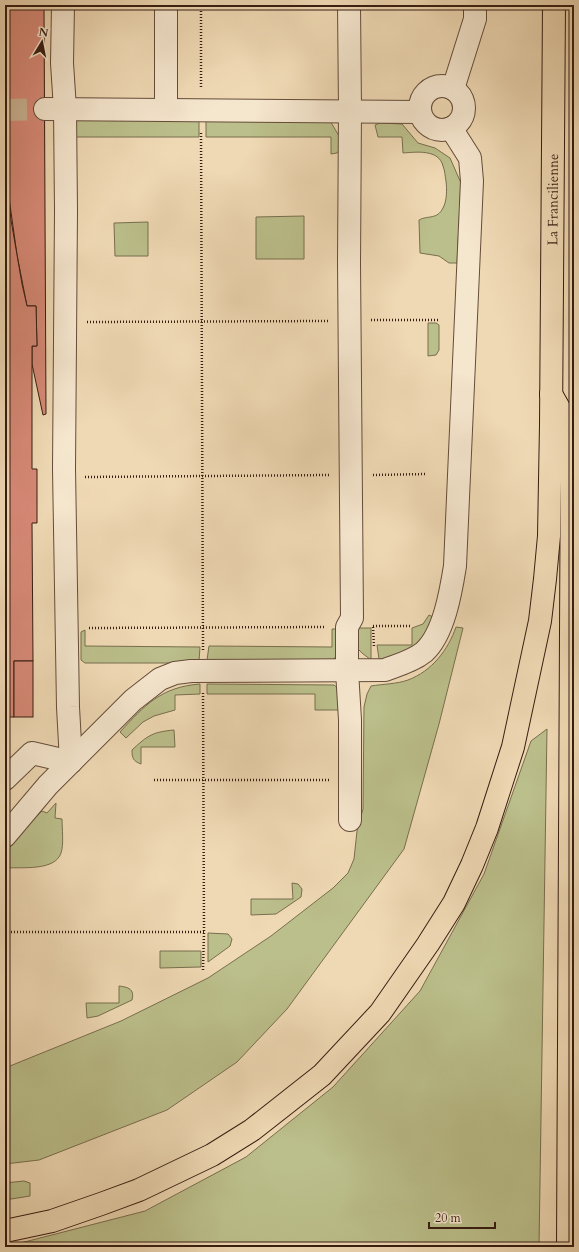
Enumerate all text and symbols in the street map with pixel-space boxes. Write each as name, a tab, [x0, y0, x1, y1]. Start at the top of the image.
north arrow	[22, 22, 62, 62]
text: N	[38, 24, 50, 41]
street label: La Francilienne	[543, 153, 562, 246]
scale bar	[429, 1204, 495, 1230]
text: 20 m	[435, 1210, 462, 1226]

